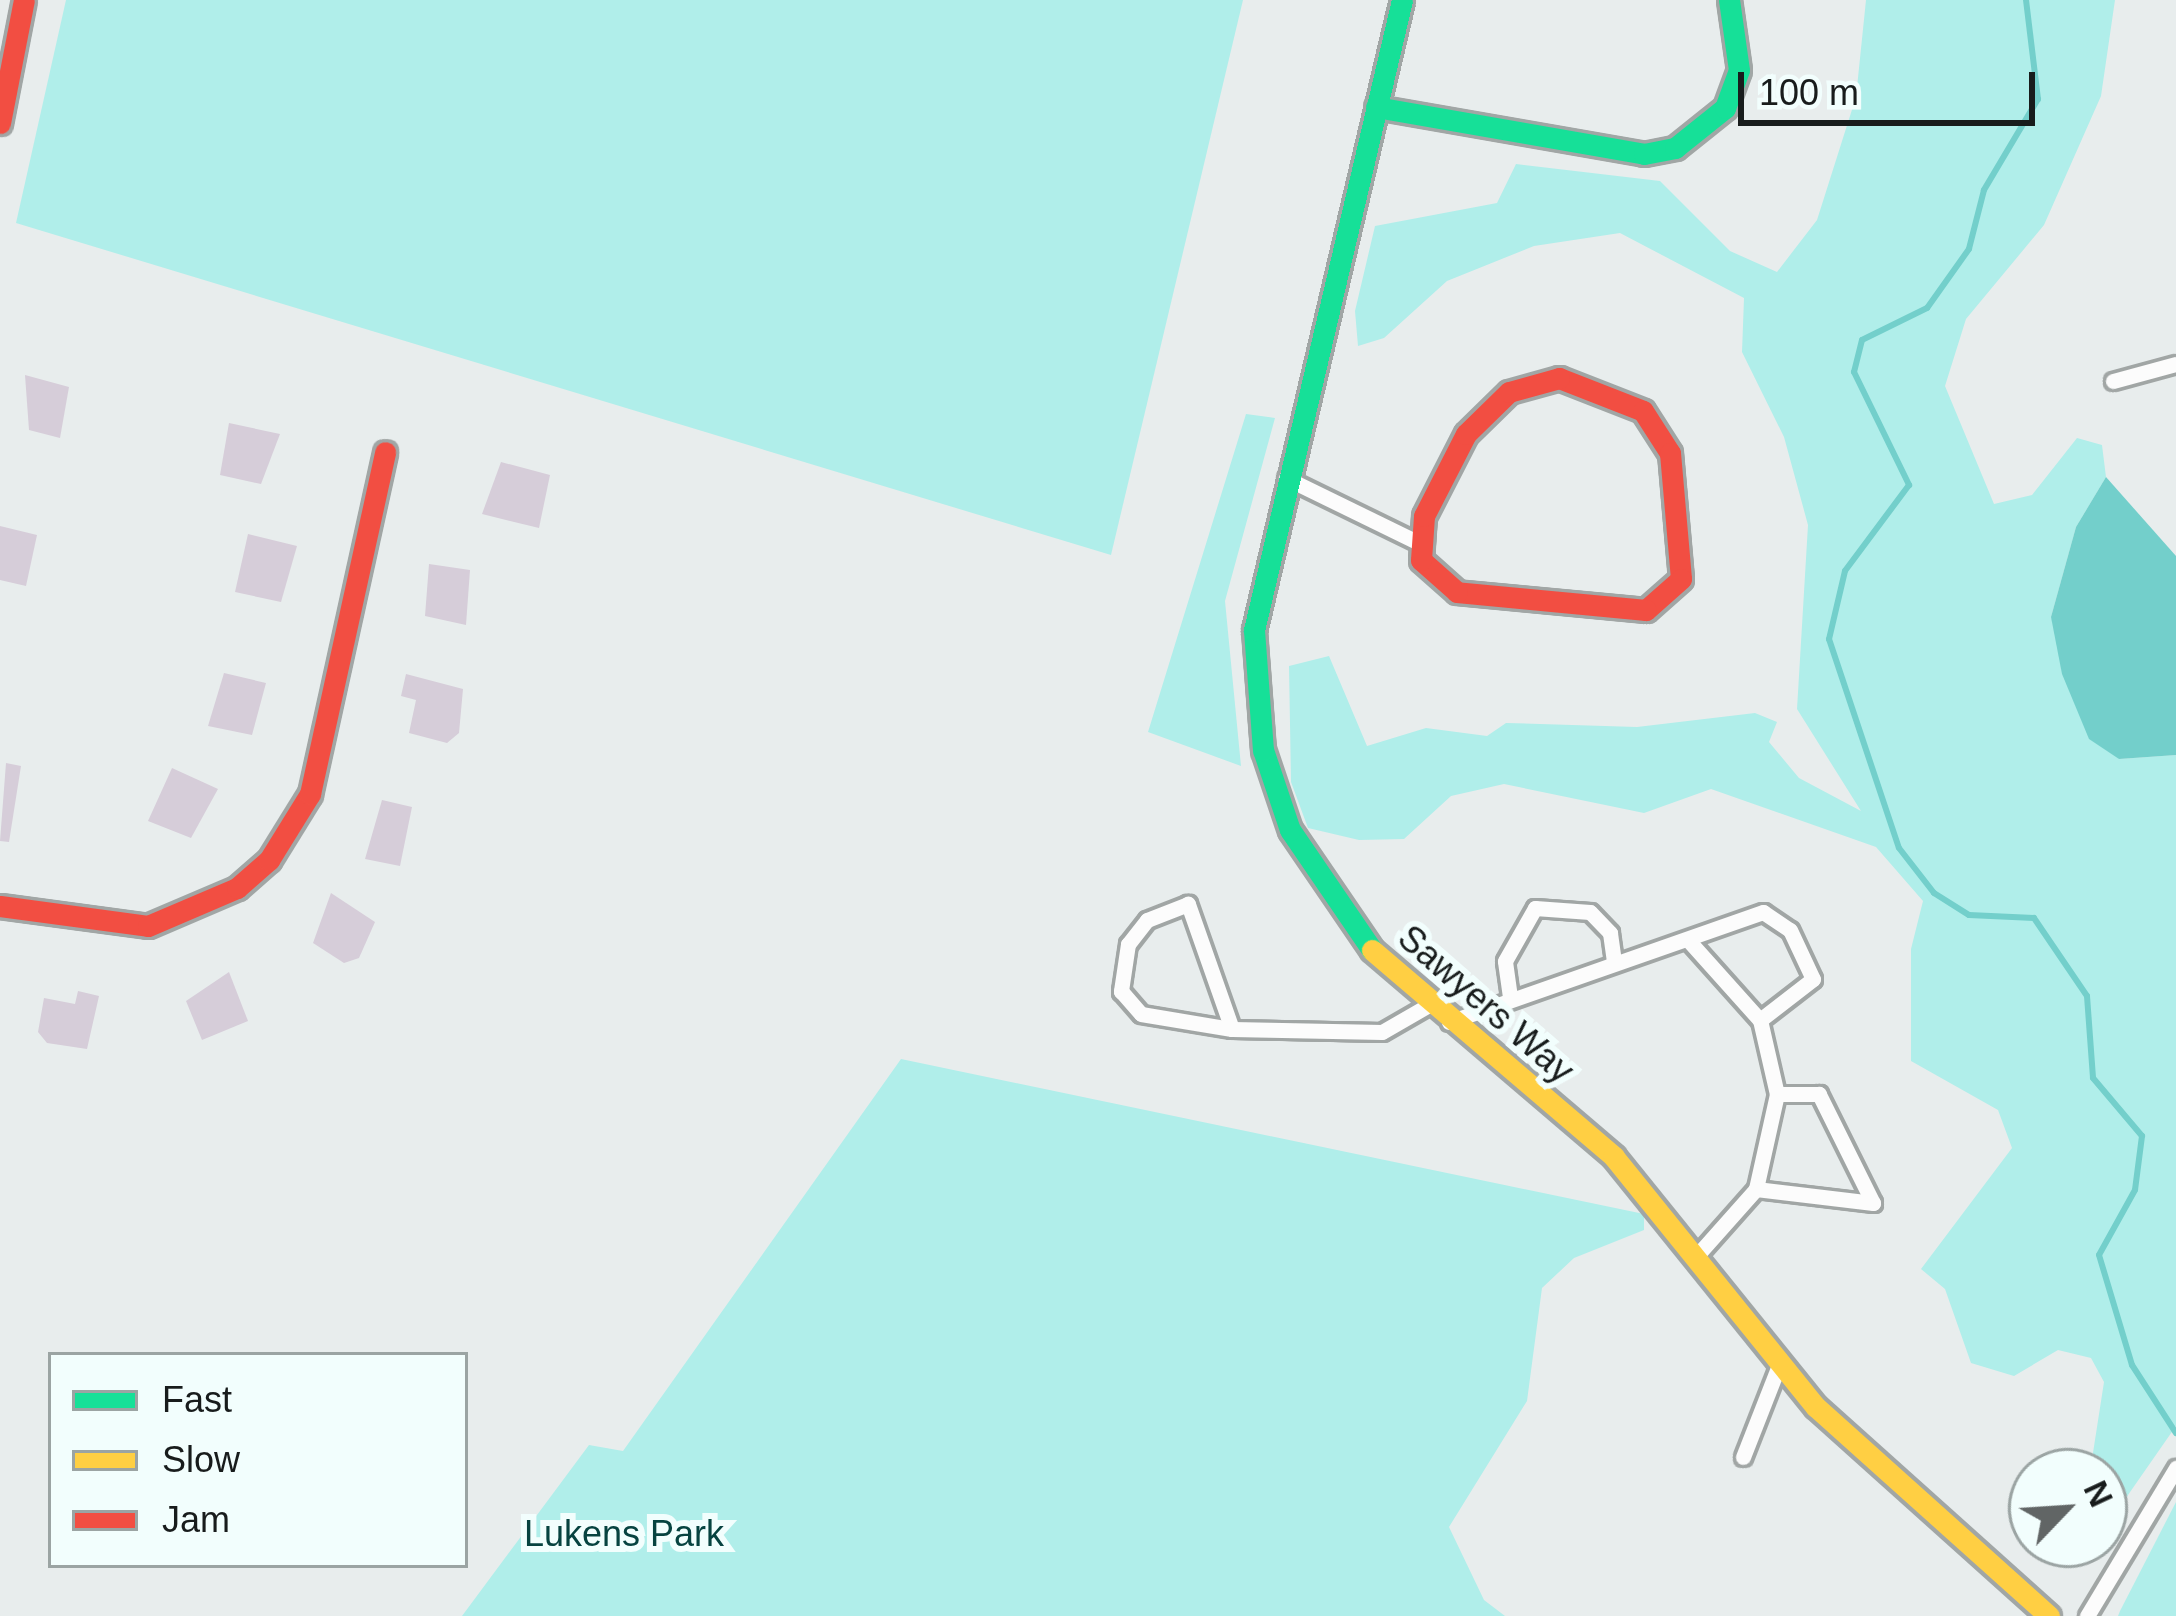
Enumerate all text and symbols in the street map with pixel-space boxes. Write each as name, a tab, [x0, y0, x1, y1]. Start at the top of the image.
scale bar	[1744, 48, 2041, 122]
text: 100 m	[1759, 72, 1859, 113]
street label: Sawyers Way	[1389, 916, 1583, 1092]
legend	[48, 1352, 468, 1568]
text: Fast	[162, 1379, 232, 1420]
text: Slow	[162, 1439, 240, 1480]
north arrow	[2008, 1448, 2128, 1568]
text: N	[2077, 1475, 2120, 1512]
text: Jam	[162, 1499, 230, 1540]
park label: Lukens Park	[524, 1512, 724, 1556]

